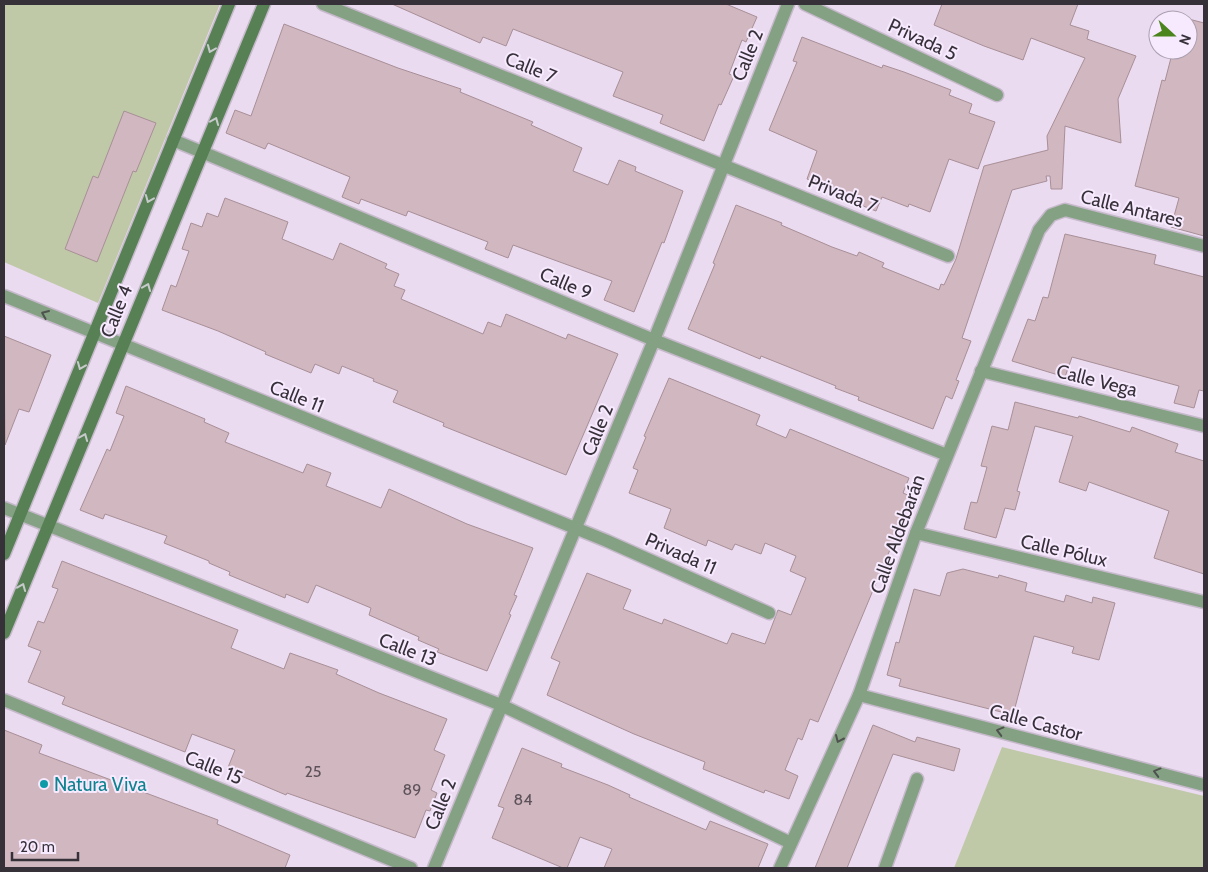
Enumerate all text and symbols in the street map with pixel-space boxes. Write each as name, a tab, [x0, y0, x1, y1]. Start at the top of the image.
north arrow	[1148, 10, 1198, 60]
street label: Privada 5	[885, 14, 961, 65]
street label: Calle 2	[727, 26, 768, 84]
text: N	[1175, 32, 1195, 48]
one-way arrow	[207, 44, 217, 53]
street label: Calle 7	[502, 47, 560, 88]
one-way arrow	[209, 117, 220, 126]
street label: Privada 7	[805, 169, 881, 218]
street label: Calle Antares	[1078, 185, 1186, 232]
one-way arrow	[145, 194, 156, 203]
street label: Calle 9	[536, 262, 595, 305]
street label: Calle 4	[96, 282, 137, 341]
one-way arrow	[140, 283, 151, 292]
one-way arrow	[41, 309, 50, 320]
street label: Calle Vega	[1054, 359, 1140, 402]
one-way arrow	[77, 361, 87, 370]
street label: Calle 11	[267, 375, 327, 418]
street label: Calle 2	[577, 401, 618, 459]
one-way arrow	[78, 433, 89, 442]
street label: Calle Aldebarán	[865, 471, 930, 597]
street label: Privada 11	[642, 528, 720, 579]
street label: Calle Pólux	[1018, 529, 1109, 572]
one-way arrow	[17, 584, 27, 592]
street label: Calle 13	[376, 628, 440, 671]
street label: Calle Castor	[987, 699, 1085, 746]
one-way arrow	[996, 727, 1004, 737]
one-way arrow	[834, 734, 845, 743]
street label: Calle 15	[182, 746, 246, 789]
house number: 25	[304, 762, 322, 781]
one-way arrow	[1154, 768, 1162, 778]
place label: Natura Viva	[54, 773, 147, 796]
street label: Calle 2	[420, 775, 461, 833]
marker: Natura Viva	[38, 778, 50, 790]
house number: 89	[403, 780, 421, 799]
house number: 84	[514, 790, 532, 809]
scale bar	[12, 830, 79, 862]
text: 20 m	[20, 838, 55, 856]

